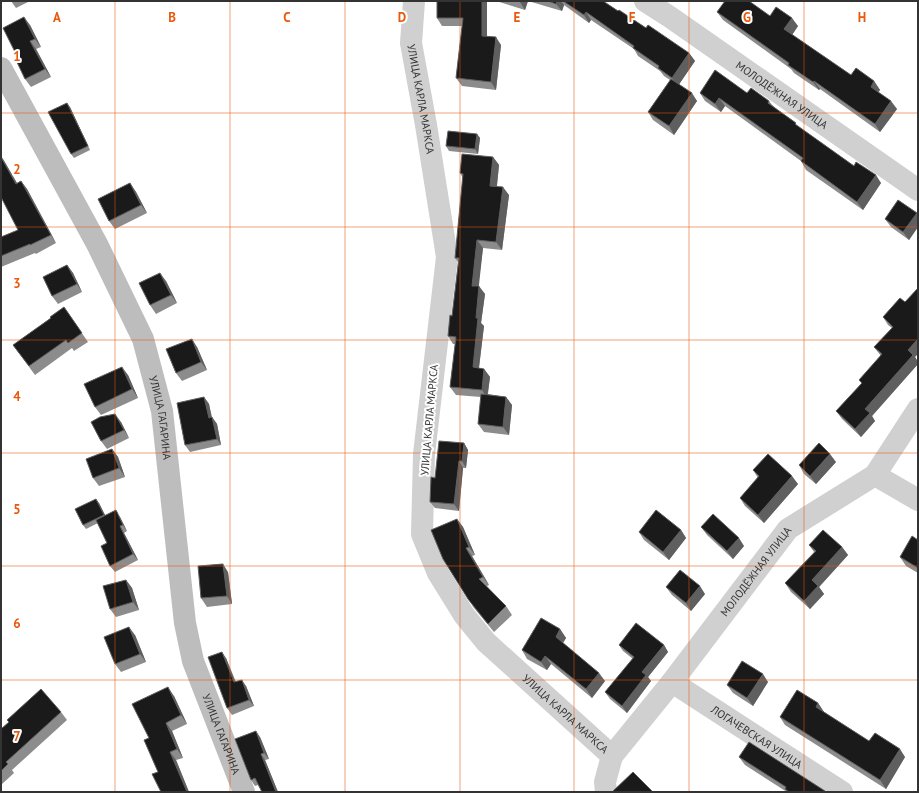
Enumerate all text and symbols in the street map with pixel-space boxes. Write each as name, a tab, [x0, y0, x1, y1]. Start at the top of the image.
text: A	[53, 9, 61, 26]
text: B	[168, 9, 176, 26]
text: C	[283, 9, 291, 26]
text: D	[398, 9, 406, 26]
text: E	[514, 9, 521, 26]
text: F	[629, 9, 636, 26]
text: G	[743, 9, 751, 26]
text: H	[858, 9, 866, 26]
street label: УЛИЦА КАРЛА МАРКСА	[404, 43, 438, 156]
text: 1	[13, 48, 21, 65]
street label: МОЛОДЁЖНАЯ УЛИЦА	[733, 58, 831, 132]
text: 2	[13, 161, 21, 178]
text: 3	[13, 275, 21, 292]
street label: УЛИЦА КАРЛА МАРКСА	[417, 363, 441, 476]
street label: УЛИЦА ГАГАРИНА	[146, 374, 174, 461]
text: 4	[13, 388, 21, 405]
text: 5	[13, 501, 21, 518]
street label: МОЛОДЁЖНАЯ УЛИЦА	[717, 523, 795, 619]
text: 6	[13, 615, 21, 632]
street label: УЛИЦА КАРЛА МАРКСА	[519, 671, 612, 757]
street label: УЛИЦА ГАГАРИНА	[199, 692, 244, 777]
street label: ЛОГАЧЕВСКАЯ УЛИЦА	[708, 702, 805, 772]
text: 7	[13, 728, 21, 745]

